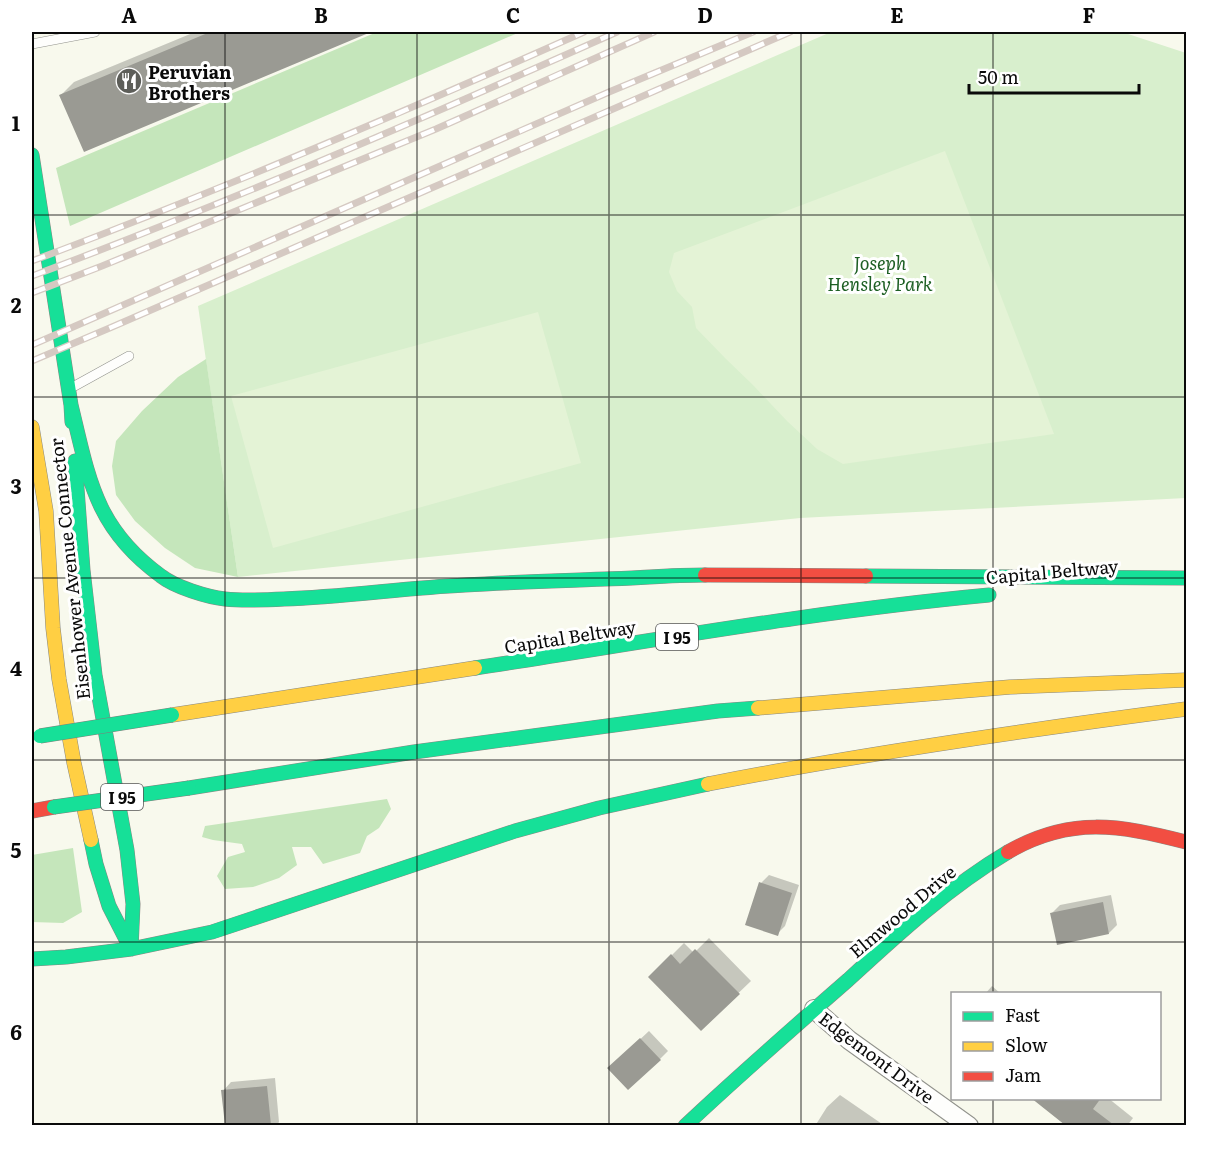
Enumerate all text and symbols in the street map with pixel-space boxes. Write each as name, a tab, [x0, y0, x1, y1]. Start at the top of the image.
text: A	[121, 0, 137, 29]
text: B	[314, 0, 328, 29]
text: C	[506, 0, 520, 29]
text: D	[697, 0, 713, 29]
text: E	[890, 0, 904, 29]
text: F	[1083, 0, 1096, 29]
scale bar	[969, 57, 1138, 95]
place label: Peruvian Brothers	[148, 58, 232, 106]
text: 50 m	[978, 63, 1019, 90]
restaurant icon: Peruvian Brothers	[114, 66, 144, 96]
text: 1	[12, 107, 20, 137]
park label: Joseph Hensley Park	[827, 249, 933, 297]
text: 2	[11, 289, 22, 319]
street label: Eisenhower Avenue Connector	[42, 436, 96, 701]
text: 3	[10, 470, 22, 500]
street label: Capital Beltway	[985, 552, 1120, 590]
street label: Capital Beltway	[502, 612, 638, 660]
road number: I 95	[656, 624, 698, 650]
text: 4	[10, 652, 22, 682]
road number: I 95	[101, 784, 143, 810]
text: 5	[11, 834, 22, 864]
street label: Elmwood Drive	[843, 858, 961, 964]
legend	[951, 992, 1161, 1100]
text: Fast	[1005, 1001, 1041, 1028]
street label: Edgemont Drive	[814, 1005, 940, 1109]
text: 6	[10, 1016, 22, 1046]
text: Slow	[1005, 1031, 1048, 1058]
text: Jam	[1005, 1061, 1041, 1088]

